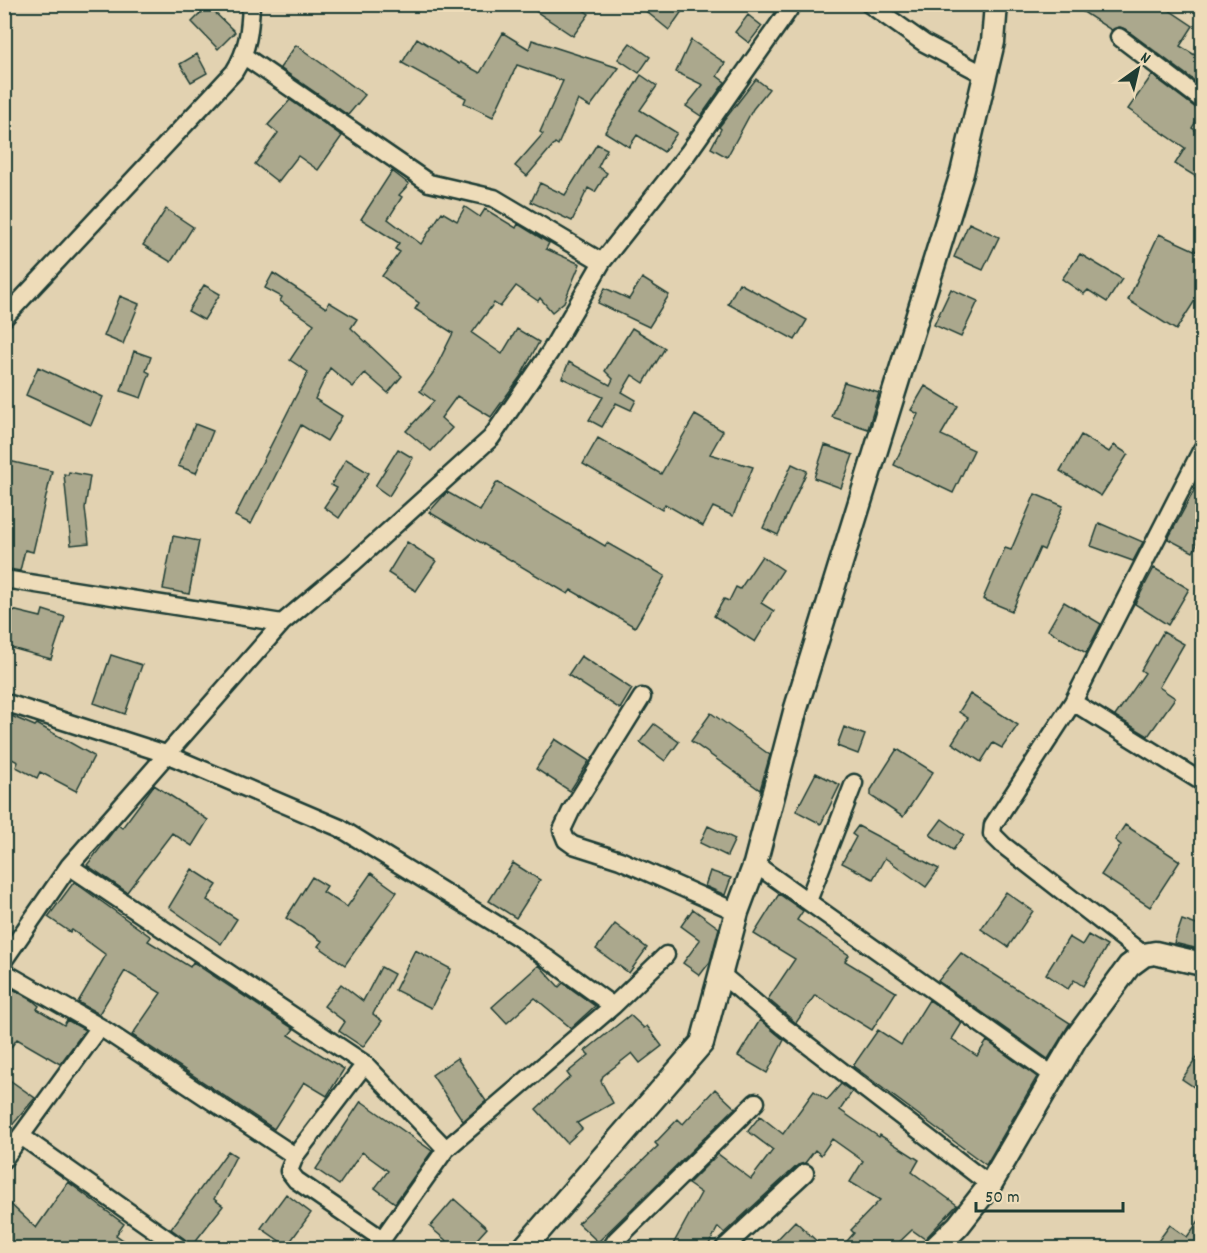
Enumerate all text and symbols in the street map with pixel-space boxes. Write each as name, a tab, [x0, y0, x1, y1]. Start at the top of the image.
north arrow	[1108, 39, 1168, 99]
text: N	[1135, 47, 1155, 70]
scale bar	[976, 1175, 1123, 1213]
text: 50 m	[985, 1186, 1020, 1211]

